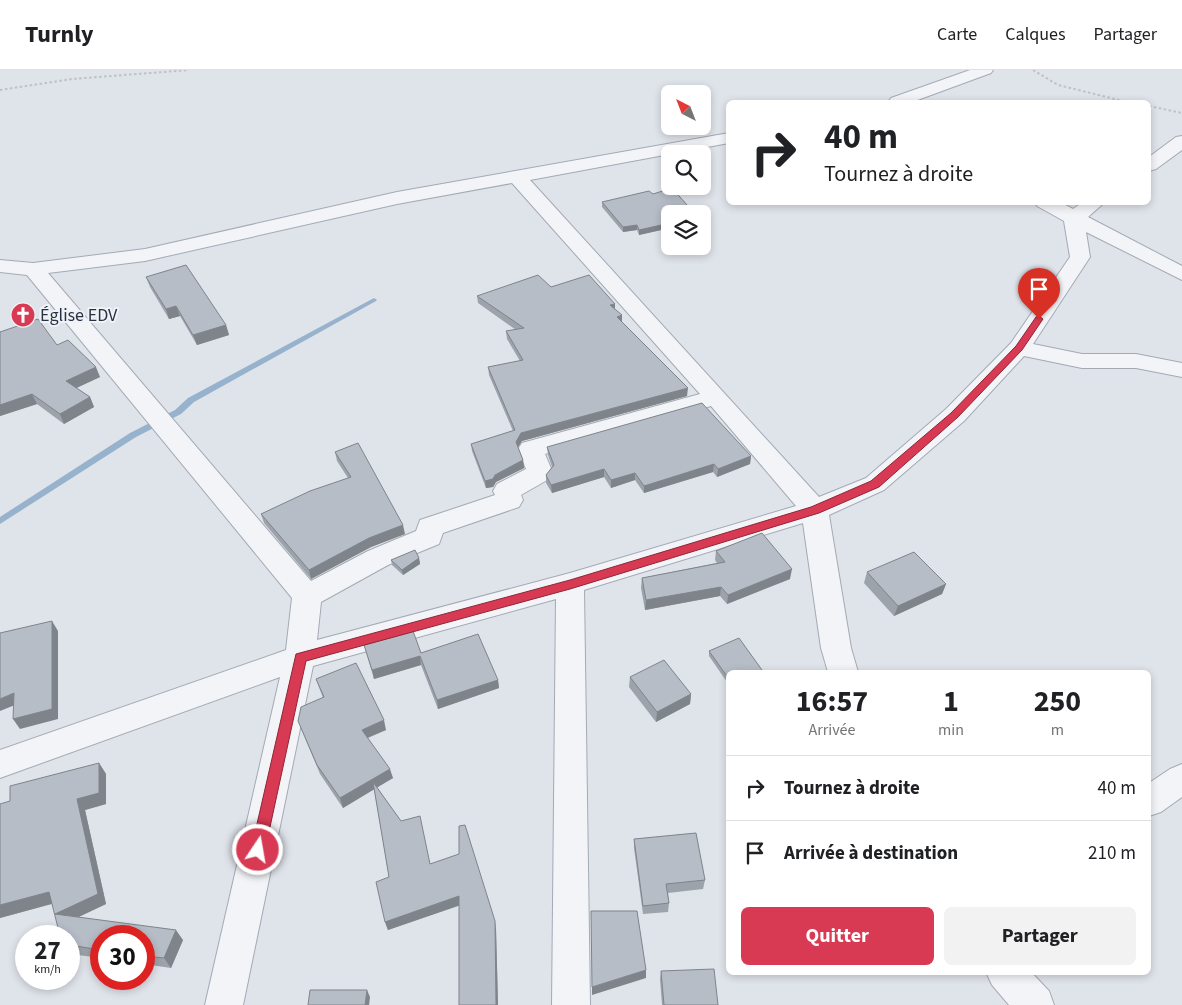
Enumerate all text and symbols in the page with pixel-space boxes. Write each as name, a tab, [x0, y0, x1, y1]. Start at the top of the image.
text: Turnly	[25, 17, 94, 52]
text: Carte	[937, 22, 977, 47]
text: Calques	[1005, 22, 1065, 47]
text: Partager	[1093, 22, 1157, 47]
north arrow	[661, 85, 711, 135]
map controls	[661, 85, 711, 255]
text: 40 m	[824, 112, 898, 162]
icon: right	[741, 120, 806, 185]
button: search	[661, 145, 711, 195]
text: Tournez à droite	[824, 158, 973, 190]
button: layers	[661, 205, 711, 255]
pin	[1018, 268, 1060, 319]
icon: arrive	[1025, 275, 1053, 303]
church icon: Église EDV	[10, 302, 36, 328]
place label: Église EDV	[40, 303, 118, 328]
text: 16:57	[796, 680, 868, 723]
text: 1	[943, 680, 959, 723]
text: 250	[1034, 680, 1081, 723]
text: Arrivée	[808, 719, 855, 741]
text: min	[938, 719, 964, 741]
text: m	[1051, 719, 1064, 741]
icon: right	[741, 774, 769, 802]
text: Tournez à droite	[784, 775, 920, 802]
text: 40 m	[1098, 775, 1136, 802]
position arrow	[231, 823, 283, 875]
icon: arrive	[741, 839, 769, 867]
text: Arrivée à destination	[784, 840, 958, 867]
text: 210 m	[1088, 840, 1136, 867]
button: Quitter	[741, 907, 934, 965]
button: Partager	[944, 907, 1136, 965]
speed limit sign: 30	[90, 925, 155, 990]
text: 27	[34, 933, 61, 969]
text: km/h	[34, 961, 61, 978]

